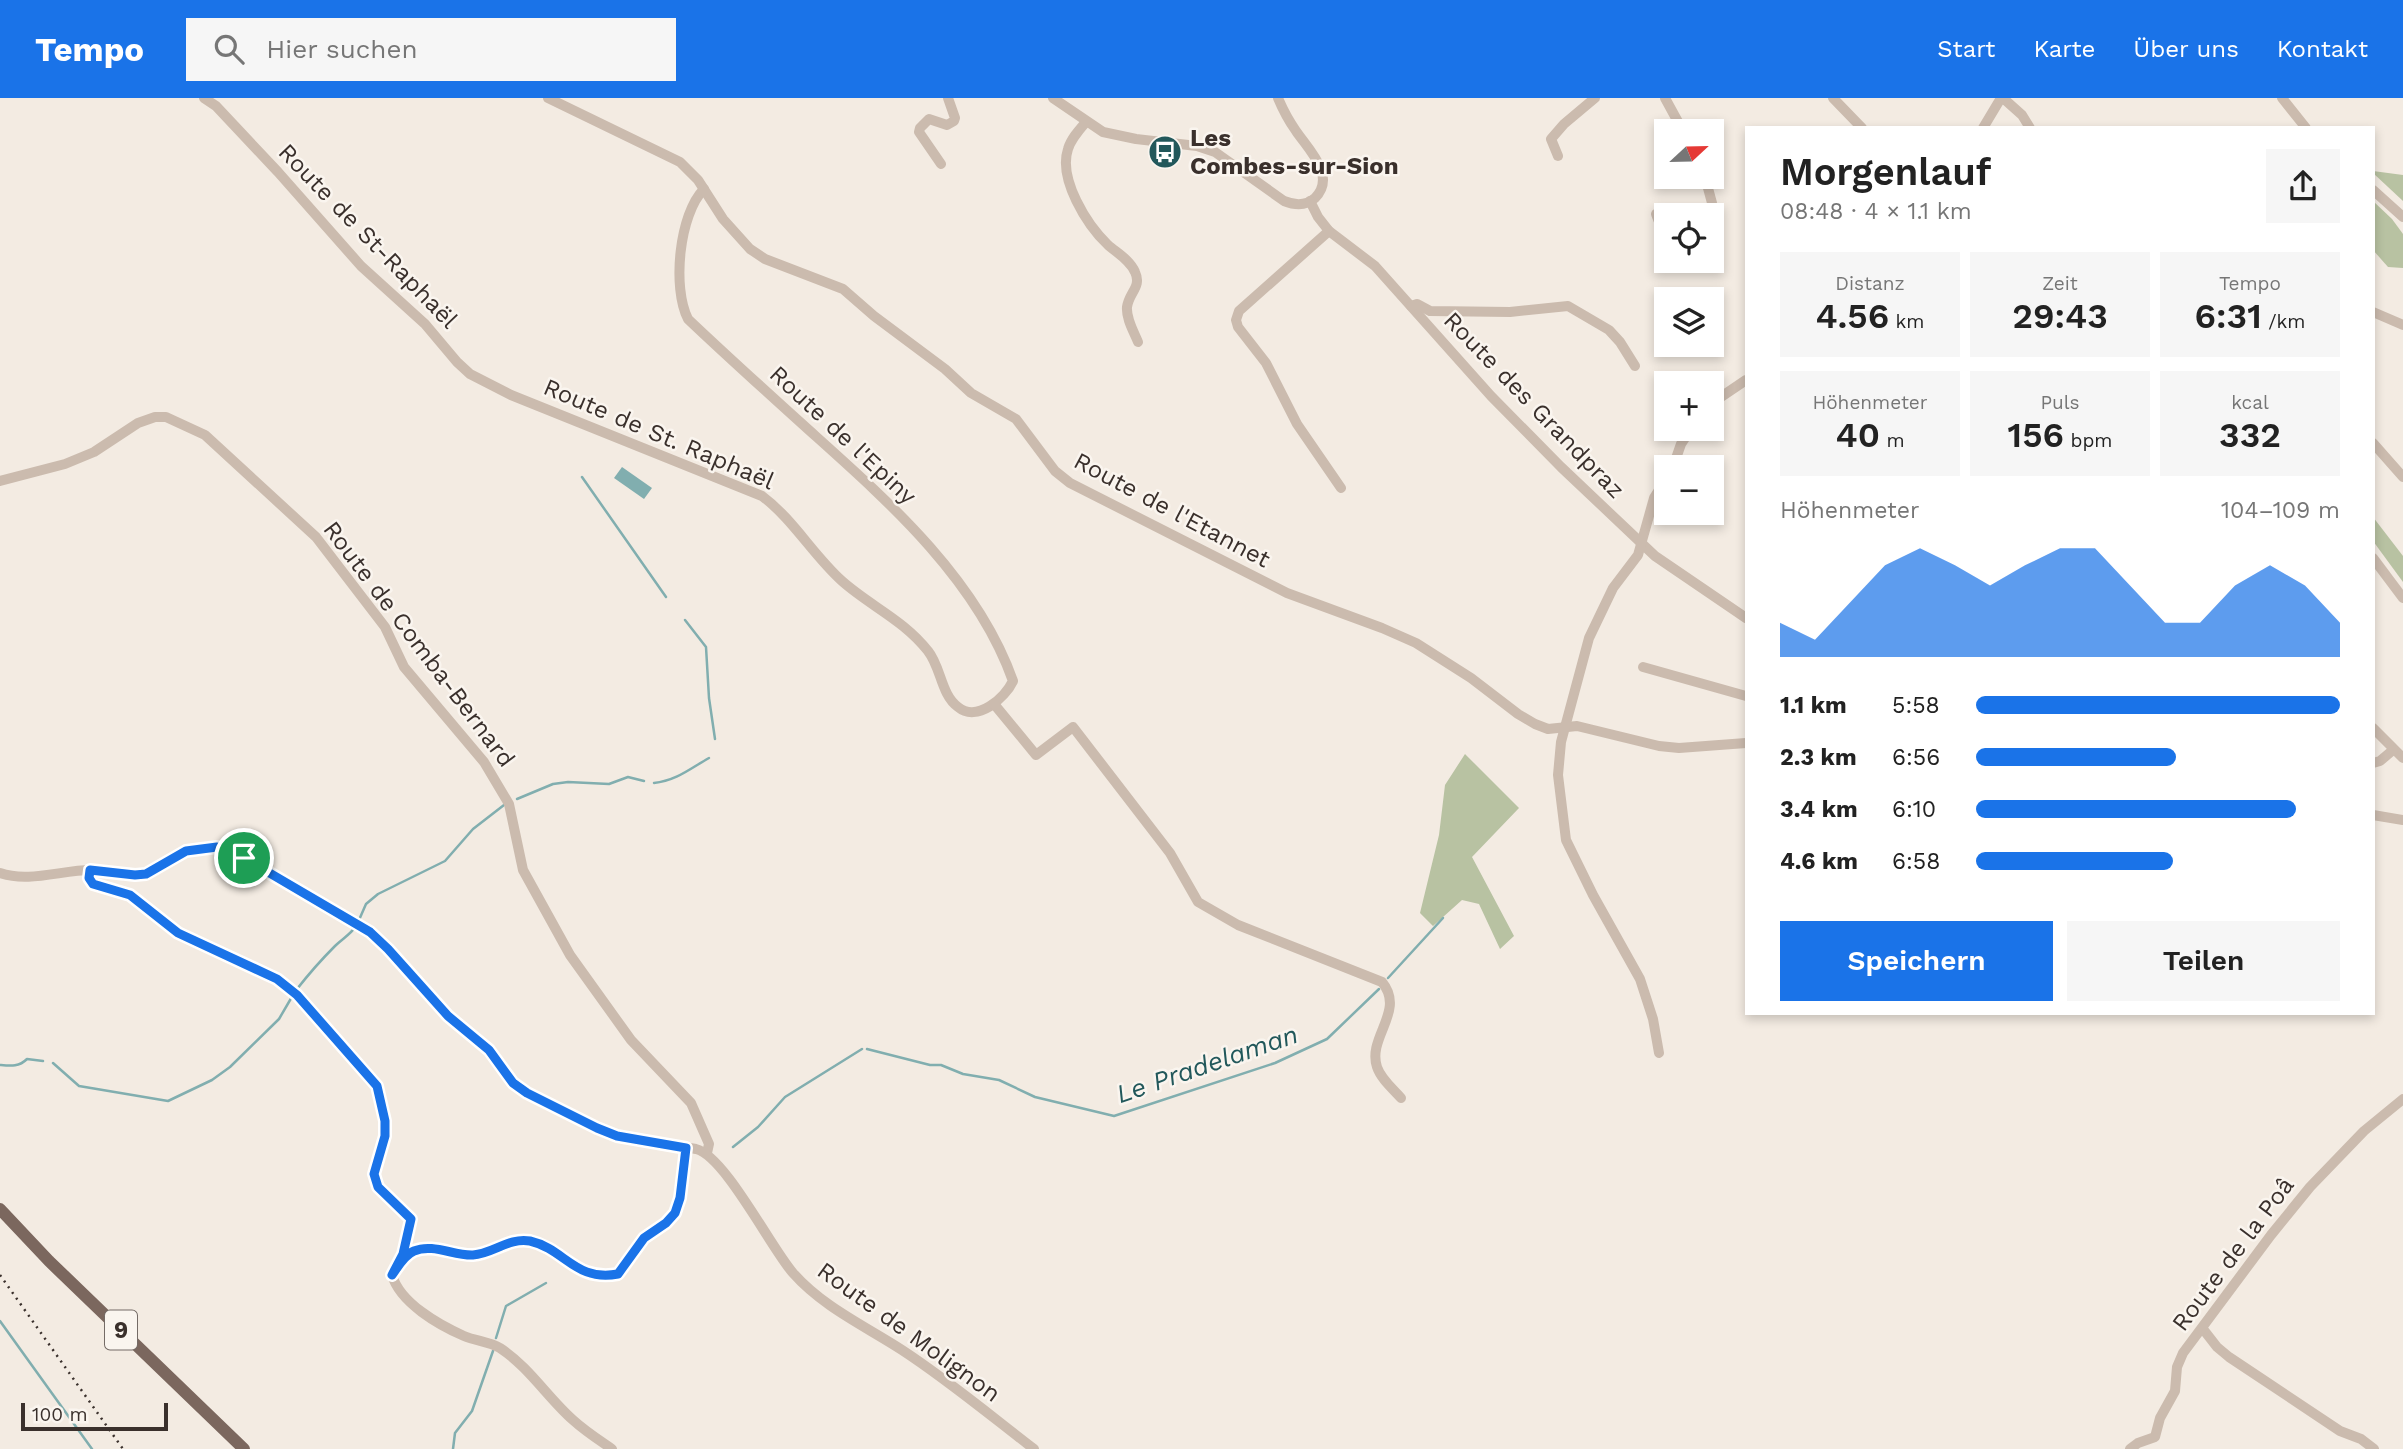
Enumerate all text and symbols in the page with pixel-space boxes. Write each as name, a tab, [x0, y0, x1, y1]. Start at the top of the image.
search box	[186, 18, 676, 81]
text: Tempo	[35, 30, 144, 69]
icon: search	[210, 30, 248, 68]
text: Hier suchen	[266, 34, 418, 64]
text: Start	[1937, 35, 1995, 63]
text: Karte	[2033, 35, 2095, 63]
text: Über uns	[2133, 35, 2239, 63]
text: Kontakt	[2277, 35, 2368, 63]
north arrow	[1654, 119, 1724, 189]
map controls	[1654, 119, 1724, 525]
place label: Les Combes-sur-Sion	[1190, 124, 1399, 180]
bus stop icon: Les Combes-sur-Sion	[1146, 133, 1184, 171]
street label: Route de St-Raphaël	[273, 138, 464, 335]
button: share	[2266, 149, 2340, 223]
text: Morgenlauf	[1780, 150, 1991, 194]
text: 08:48 · 4 × 1.1 km	[1780, 198, 1972, 225]
button: locate	[1654, 203, 1724, 273]
text: Distanz	[1835, 272, 1905, 295]
text: Zeit	[2042, 272, 2078, 295]
text: Tempo	[2219, 272, 2281, 295]
button: layers	[1654, 287, 1724, 357]
text: 4.56	[1816, 295, 1889, 337]
text: 29:43	[2012, 295, 2108, 337]
text: 6:31	[2195, 295, 2262, 337]
street label: Route des Grandpraz	[1438, 306, 1630, 504]
text: km	[1889, 310, 1924, 333]
text: /km	[2262, 310, 2305, 333]
street label: Route de l'Epiny	[764, 360, 922, 510]
button: +	[1654, 371, 1724, 441]
street label: Route de St. Raphaël	[539, 373, 779, 496]
text: Höhenmeter	[1812, 391, 1928, 414]
text: Puls	[2040, 391, 2080, 414]
text: kcal	[2231, 391, 2269, 414]
text: 40	[1835, 414, 1880, 456]
text: 156	[2008, 414, 2064, 456]
text: 332	[2219, 414, 2281, 456]
text: m	[1880, 429, 1905, 452]
text: bpm	[2064, 429, 2112, 452]
street label: Route de l'Etannet	[1069, 446, 1275, 574]
button: −	[1654, 455, 1724, 525]
text: Höhenmeter	[1780, 497, 1919, 524]
text: 104–109 m	[2221, 497, 2340, 524]
street label: Route de Comba-Bernard	[317, 516, 521, 772]
text: 1.1 km	[1780, 692, 1847, 719]
text: 5:58	[1892, 692, 1940, 719]
text: 2.3 km	[1780, 744, 1857, 771]
text: 6:56	[1892, 744, 1940, 771]
text: 3.4 km	[1780, 796, 1858, 823]
text: 6:10	[1892, 796, 1936, 823]
pin	[214, 828, 274, 888]
icon: arrive	[225, 839, 263, 877]
text: 4.6 km	[1780, 848, 1858, 875]
text: 6:58	[1892, 848, 1940, 875]
button: Speichern	[1780, 921, 2053, 1001]
button: Teilen	[2067, 921, 2340, 1001]
water label: Le Pradelaman	[1112, 1019, 1302, 1109]
street label: Route de la Poâ	[2166, 1172, 2300, 1336]
street label: Route de Molignon	[812, 1256, 1006, 1408]
road number: 9	[105, 1310, 137, 1350]
scale bar	[21, 1400, 168, 1432]
text: 100 m	[32, 1403, 88, 1426]

